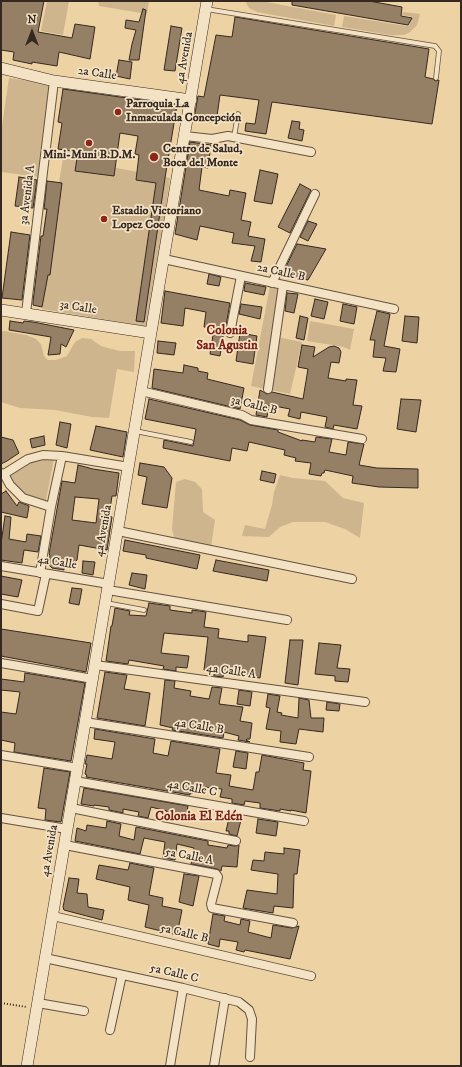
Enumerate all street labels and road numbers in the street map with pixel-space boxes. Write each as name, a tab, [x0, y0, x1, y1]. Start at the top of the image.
street label: 4a Avenida	[173, 31, 197, 85]
street label: 2a Calle	[77, 64, 117, 84]
street label: 3a Avenida A	[17, 164, 39, 226]
street label: 2a Calle B	[256, 261, 306, 285]
street label: 3a Calle	[58, 298, 98, 318]
street label: 3a Calle B	[229, 393, 279, 419]
street label: 4a Avenida	[92, 504, 116, 558]
street label: 4a Calle	[36, 553, 78, 573]
street label: 4a Calle A	[205, 661, 257, 683]
street label: 4a Calle B	[173, 716, 225, 738]
street label: 4a Calle C	[166, 778, 218, 800]
street label: 4a Avenida	[38, 824, 62, 878]
street label: 5a Calle A	[164, 845, 214, 869]
street label: 5a Calle B	[159, 921, 209, 947]
street label: 5a Calle C	[148, 961, 200, 987]

